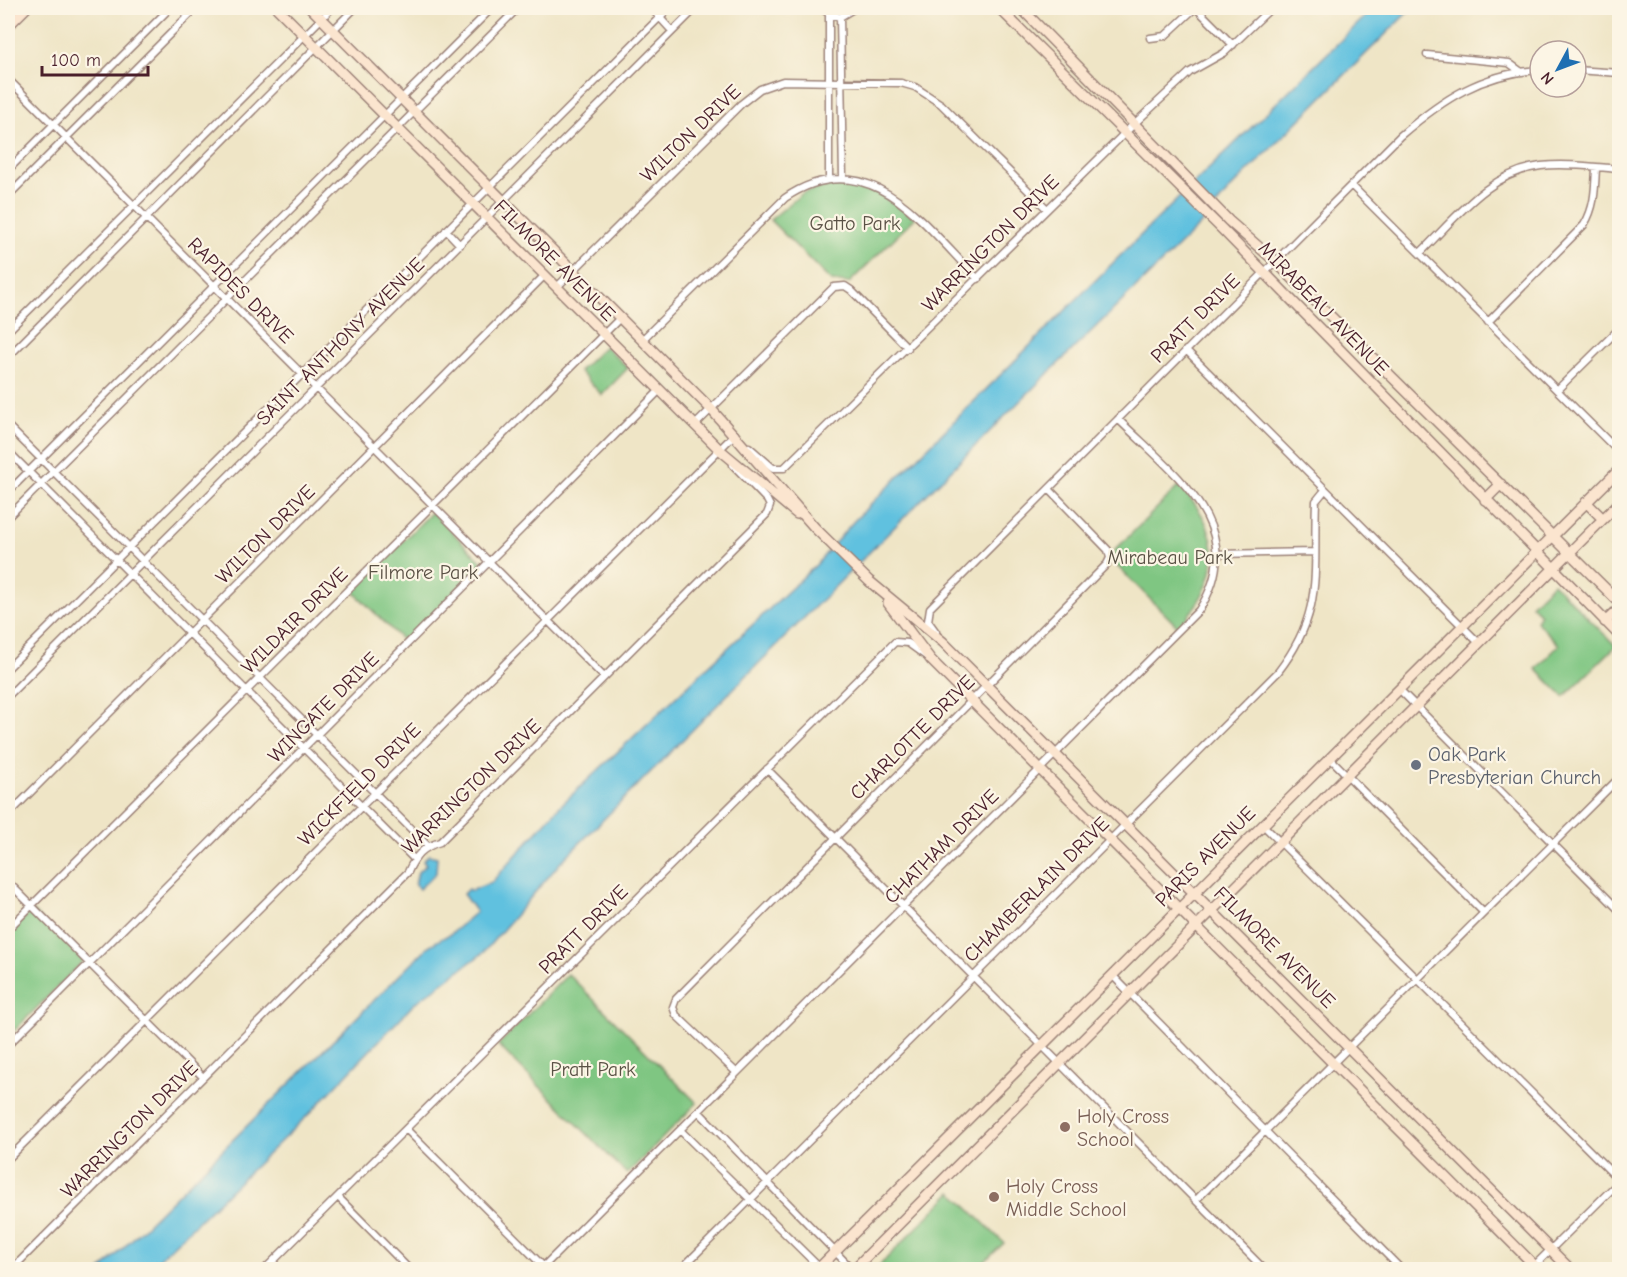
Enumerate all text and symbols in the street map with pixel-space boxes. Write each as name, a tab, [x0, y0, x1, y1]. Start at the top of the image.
scale bar	[42, 39, 148, 77]
north arrow	[1528, 39, 1588, 99]
text: 100 m	[51, 50, 101, 71]
text: N	[1537, 68, 1558, 88]
street label: WILTON DRIVE	[635, 80, 745, 187]
street label: WARRINGTON DRIVE	[917, 170, 1064, 317]
street label: FILMORE AVENUE	[489, 195, 620, 326]
park label: Gatto Park	[809, 212, 901, 235]
street label: RAPIDES DRIVE	[183, 233, 298, 348]
street label: MIRABEAU AVENUE	[1254, 237, 1393, 380]
street label: SAINT ANTHONY AVENUE	[252, 253, 429, 430]
street label: PRATT DRIVE	[1146, 269, 1245, 368]
street label: WILTON DRIVE	[211, 480, 320, 589]
park label: Mirabeau Park	[1107, 546, 1233, 569]
park label: Filmore Park	[368, 561, 478, 584]
street label: WILDAIR DRIVE	[236, 562, 352, 678]
street label: WINGATE DRIVE	[263, 647, 383, 767]
street label: CHARLOTTE DRIVE	[845, 670, 979, 804]
street label: WARRINGTON DRIVE	[397, 714, 546, 859]
street label: WICKFIELD DRIVE	[293, 718, 425, 850]
place label: Oak Park Presbyterian Church	[1428, 743, 1601, 789]
marker: Oak Park Presbyterian Church	[1409, 758, 1423, 772]
street label: CHATHAM DRIVE	[879, 784, 1003, 908]
street label: PARIS AVENUE	[1151, 802, 1260, 911]
street label: CHAMBERLAIN DRIVE	[959, 812, 1114, 967]
street label: PRATT DRIVE	[534, 880, 633, 979]
street label: FILMORE AVENUE	[1209, 882, 1340, 1013]
street label: WARRINGTON DRIVE	[56, 1056, 203, 1203]
park label: Pratt Park	[550, 1058, 636, 1081]
place label: Holy Cross School	[1077, 1105, 1169, 1151]
marker: Holy Cross School	[1058, 1120, 1072, 1134]
place label: Holy Cross Middle School	[1006, 1175, 1127, 1221]
marker: Holy Cross Middle School	[987, 1190, 1001, 1204]

